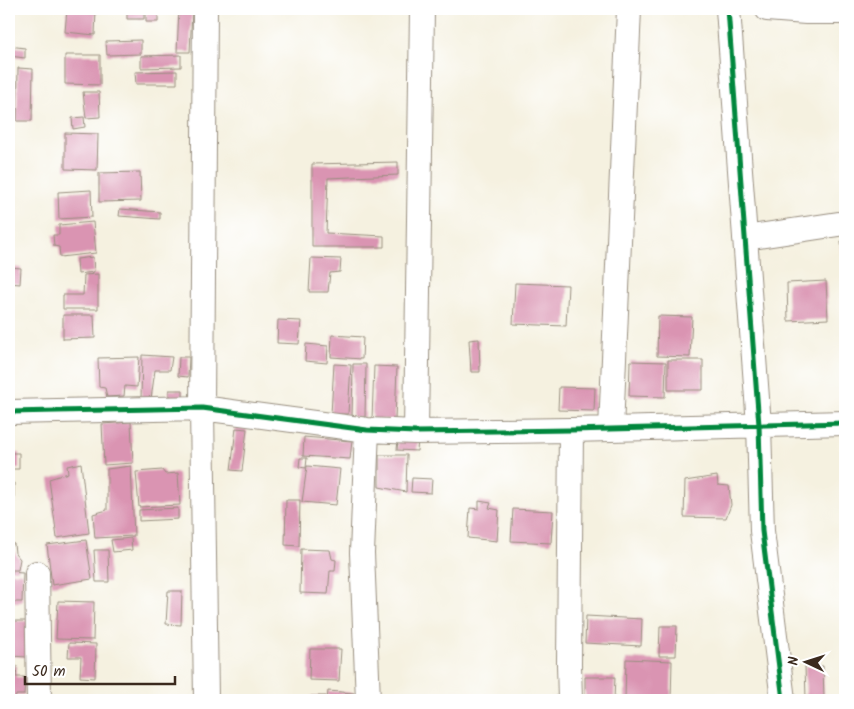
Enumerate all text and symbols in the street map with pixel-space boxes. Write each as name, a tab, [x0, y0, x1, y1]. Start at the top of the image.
north arrow	[782, 636, 832, 686]
scale bar	[25, 654, 175, 686]
text: N	[783, 656, 805, 666]
text: 50 m	[32, 660, 66, 684]

